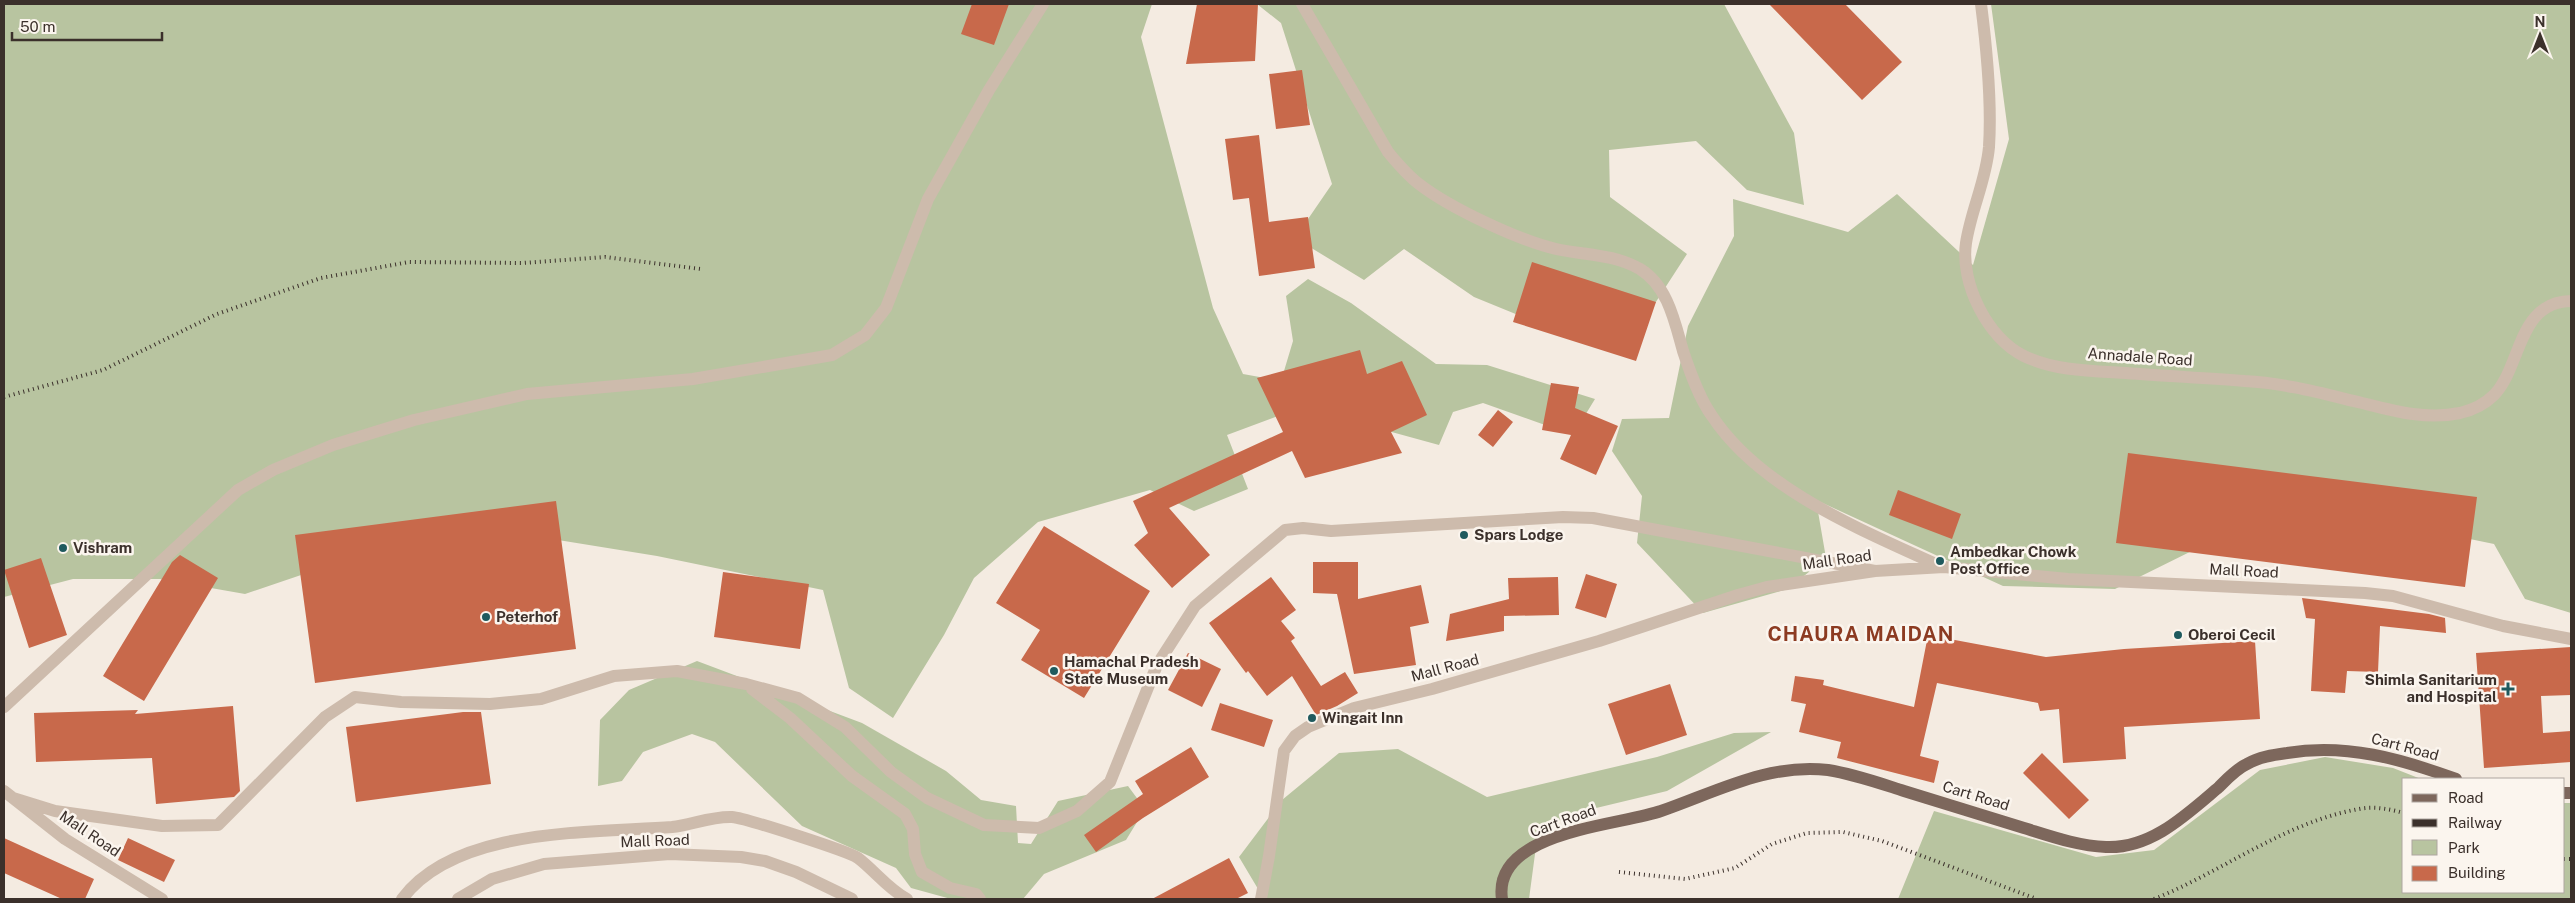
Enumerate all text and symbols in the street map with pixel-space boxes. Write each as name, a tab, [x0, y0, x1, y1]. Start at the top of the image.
scale bar	[12, 10, 162, 42]
north arrow	[2515, 10, 2565, 60]
text: N	[2535, 14, 2545, 30]
text: 50 m	[20, 18, 55, 35]
street label: Annadale Road	[2087, 344, 2193, 369]
place label: Spars Lodge	[1474, 526, 1563, 543]
marker: Spars Lodge	[1458, 529, 1470, 541]
place label: Vishram	[73, 539, 132, 556]
marker: Vishram	[57, 542, 69, 554]
place label: Ambedkar Chowk Post Office	[1950, 543, 2077, 577]
street label: Mall Road	[1801, 546, 1873, 573]
marker: Ambedkar Chowk Post Office	[1934, 555, 1946, 567]
street label: Mall Road	[2209, 560, 2279, 581]
place label: Peterhof	[496, 608, 558, 625]
marker: Peterhof	[480, 611, 492, 623]
district label: CHAURA MAIDAN	[1767, 622, 1955, 646]
place label: Oberoi Cecil	[2188, 626, 2276, 643]
marker: Oberoi Cecil	[2172, 629, 2184, 641]
street label: Mall Road	[1409, 650, 1481, 685]
place label: Hamachal Pradesh State Museum	[1064, 653, 1199, 687]
marker: Hamachal Pradesh State Museum	[1048, 665, 1060, 677]
place label: Shimla Sanitarium and Hospital	[2365, 671, 2497, 705]
marker: Shimla Sanitarium and Hospital	[2501, 682, 2515, 696]
place label: Wingait Inn	[1322, 709, 1403, 726]
marker: Wingait Inn	[1306, 712, 1318, 724]
street label: Cart Road	[2370, 729, 2441, 764]
street label: Cart Road	[1941, 777, 2012, 814]
legend	[2402, 778, 2565, 893]
text: Road	[2448, 789, 2484, 806]
street label: Cart Road	[1527, 801, 1598, 840]
street label: Mall Road	[57, 807, 124, 860]
text: Railway	[2448, 814, 2502, 831]
street label: Mall Road	[620, 831, 690, 850]
text: Park	[2448, 839, 2480, 856]
text: Building	[2448, 864, 2506, 881]

